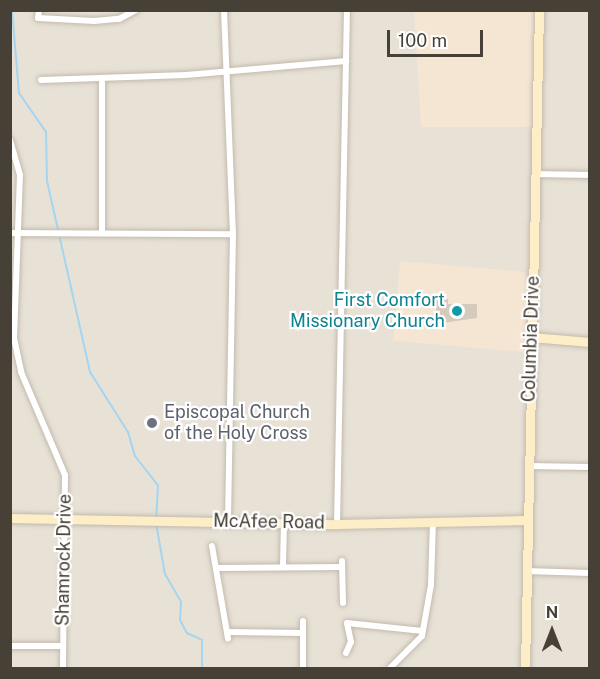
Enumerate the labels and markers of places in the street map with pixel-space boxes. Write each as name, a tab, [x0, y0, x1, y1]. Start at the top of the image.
place label: First Comfort Missionary Church	[290, 290, 445, 332]
marker: First Comfort Missionary Church	[450, 304, 464, 318]
place label: Episcopal Church of the Holy Cross	[164, 402, 310, 444]
marker: Episcopal Church of the Holy Cross	[145, 416, 159, 430]

